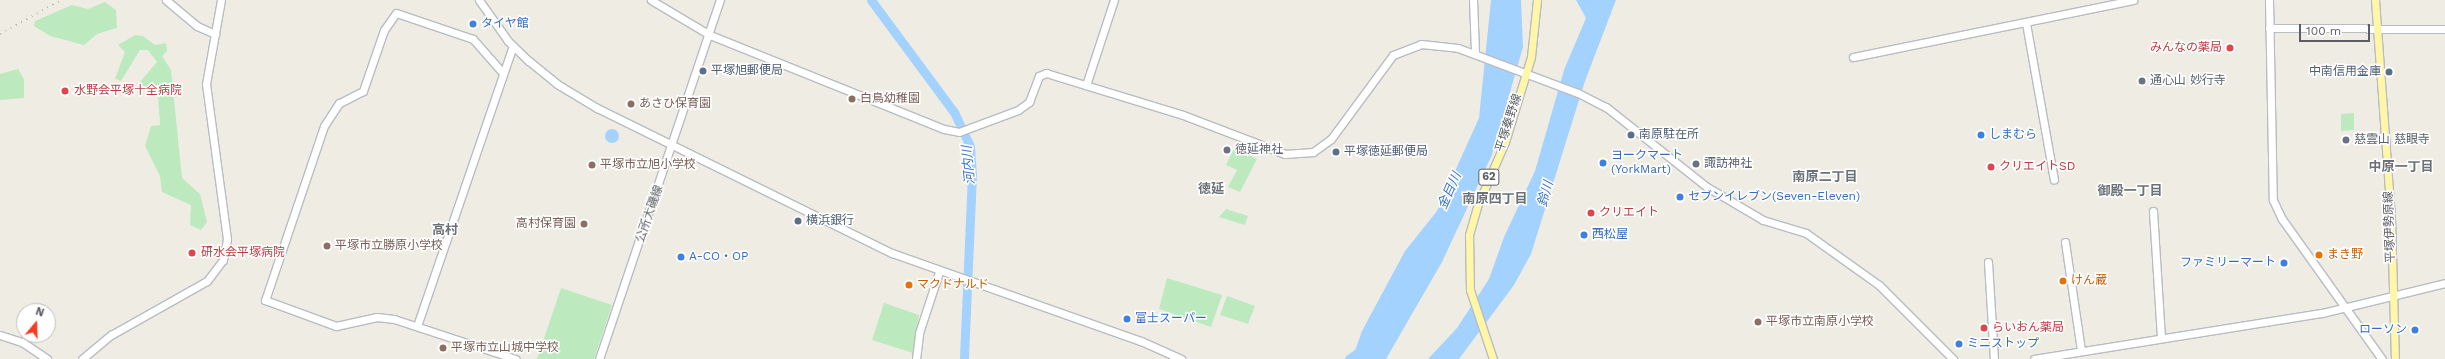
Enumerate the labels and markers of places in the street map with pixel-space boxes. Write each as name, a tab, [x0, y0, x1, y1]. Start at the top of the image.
place label: タイヤ館	[481, 17, 529, 31]
marker: タイヤ館	[468, 19, 478, 29]
place label: みんなの薬局	[2150, 41, 2222, 55]
marker: みんなの薬局	[2225, 43, 2235, 53]
place label: 平塚旭郵便局	[711, 64, 783, 78]
place label: 中南信用金庫	[2309, 65, 2381, 79]
marker: 平塚旭郵便局	[698, 66, 708, 76]
marker: 中南信用金庫	[2384, 67, 2394, 77]
place label: 通心山 妙行寺	[2150, 74, 2226, 88]
marker: 通心山 妙行寺	[2137, 76, 2147, 86]
place label: 水野会平塚十全病院	[74, 84, 182, 98]
marker: 水野会平塚十全病院	[59, 85, 71, 97]
place label: 白鳥幼稚園	[860, 92, 920, 106]
marker: 白鳥幼稚園	[847, 94, 857, 104]
place label: あさひ保育園	[639, 97, 711, 111]
marker: あさひ保育園	[626, 99, 636, 109]
place label: 南原駐在所	[1639, 128, 1699, 142]
place label: しまむら	[1989, 128, 2037, 142]
marker: 南原駐在所	[1626, 130, 1636, 140]
marker: しまむら	[1976, 130, 1986, 140]
place label: 慈雲山 慈眼寺	[2354, 133, 2430, 147]
marker: 慈雲山 慈眼寺	[2341, 135, 2351, 145]
place label: 徳延神社	[1235, 143, 1283, 157]
marker: 徳延神社	[1222, 145, 1232, 155]
place label: 平塚徳延郵便局	[1344, 145, 1428, 159]
marker: 平塚徳延郵便局	[1331, 147, 1341, 157]
place label: ヨークマート (YorkMart)	[1611, 149, 1683, 177]
place label: 諏訪神社	[1704, 157, 1752, 171]
place label: 平塚市立旭小学校	[600, 158, 696, 172]
marker: ヨークマート (YorkMart)	[1598, 158, 1608, 168]
marker: 諏訪神社	[1691, 159, 1701, 169]
marker: 平塚市立旭小学校	[587, 160, 597, 170]
place label: クリエイトSD	[1999, 160, 2075, 174]
marker: クリエイトSD	[1986, 162, 1996, 172]
place label: セブンイレブン(Seven-Eleven)	[1688, 190, 1859, 204]
marker: セブンイレブン(Seven-Eleven)	[1675, 192, 1685, 202]
place label: クリエイト	[1599, 206, 1659, 220]
marker: クリエイト	[1586, 208, 1596, 218]
place label: 横浜銀行	[806, 214, 854, 228]
marker: 横浜銀行	[793, 216, 803, 226]
place label: 高村保育園	[516, 217, 576, 231]
marker: 高村保育園	[579, 219, 589, 229]
place label: 西松屋	[1592, 228, 1628, 242]
marker: 西松屋	[1579, 230, 1589, 240]
place label: 平塚市立勝原小学校	[335, 239, 443, 253]
marker: 平塚市立勝原小学校	[322, 241, 332, 251]
place label: 研水会平塚病院	[201, 246, 285, 260]
marker: 研水会平塚病院	[186, 247, 198, 259]
place label: まき野	[2327, 248, 2363, 262]
place label: A-CO・OP	[689, 250, 748, 264]
marker: まき野	[2314, 250, 2324, 260]
marker: A-CO・OP	[676, 252, 686, 262]
place label: ファミリーマート	[2180, 256, 2276, 270]
marker: ファミリーマート	[2279, 258, 2289, 268]
place label: けん蔵	[2071, 274, 2107, 288]
marker: けん蔵	[2058, 276, 2068, 286]
place label: マクドナルド	[917, 278, 989, 292]
marker: マクドナルド	[904, 280, 914, 290]
place label: 富士スーパー	[1135, 312, 1207, 326]
marker: 富士スーパー	[1122, 314, 1132, 324]
place label: 平塚市立南原小学校	[1766, 315, 1874, 329]
marker: 平塚市立南原小学校	[1753, 317, 1763, 327]
place label: らいおん薬局	[1992, 321, 2064, 335]
marker: らいおん薬局	[1979, 323, 1989, 333]
place label: ローソン	[2359, 323, 2407, 337]
marker: ローソン	[2410, 325, 2420, 335]
place label: ミニストップ	[1967, 337, 2039, 351]
marker: ミニストップ	[1954, 339, 1964, 349]
place label: 平塚市立山城中学校	[451, 341, 559, 355]
marker: 平塚市立山城中学校	[438, 343, 448, 353]

